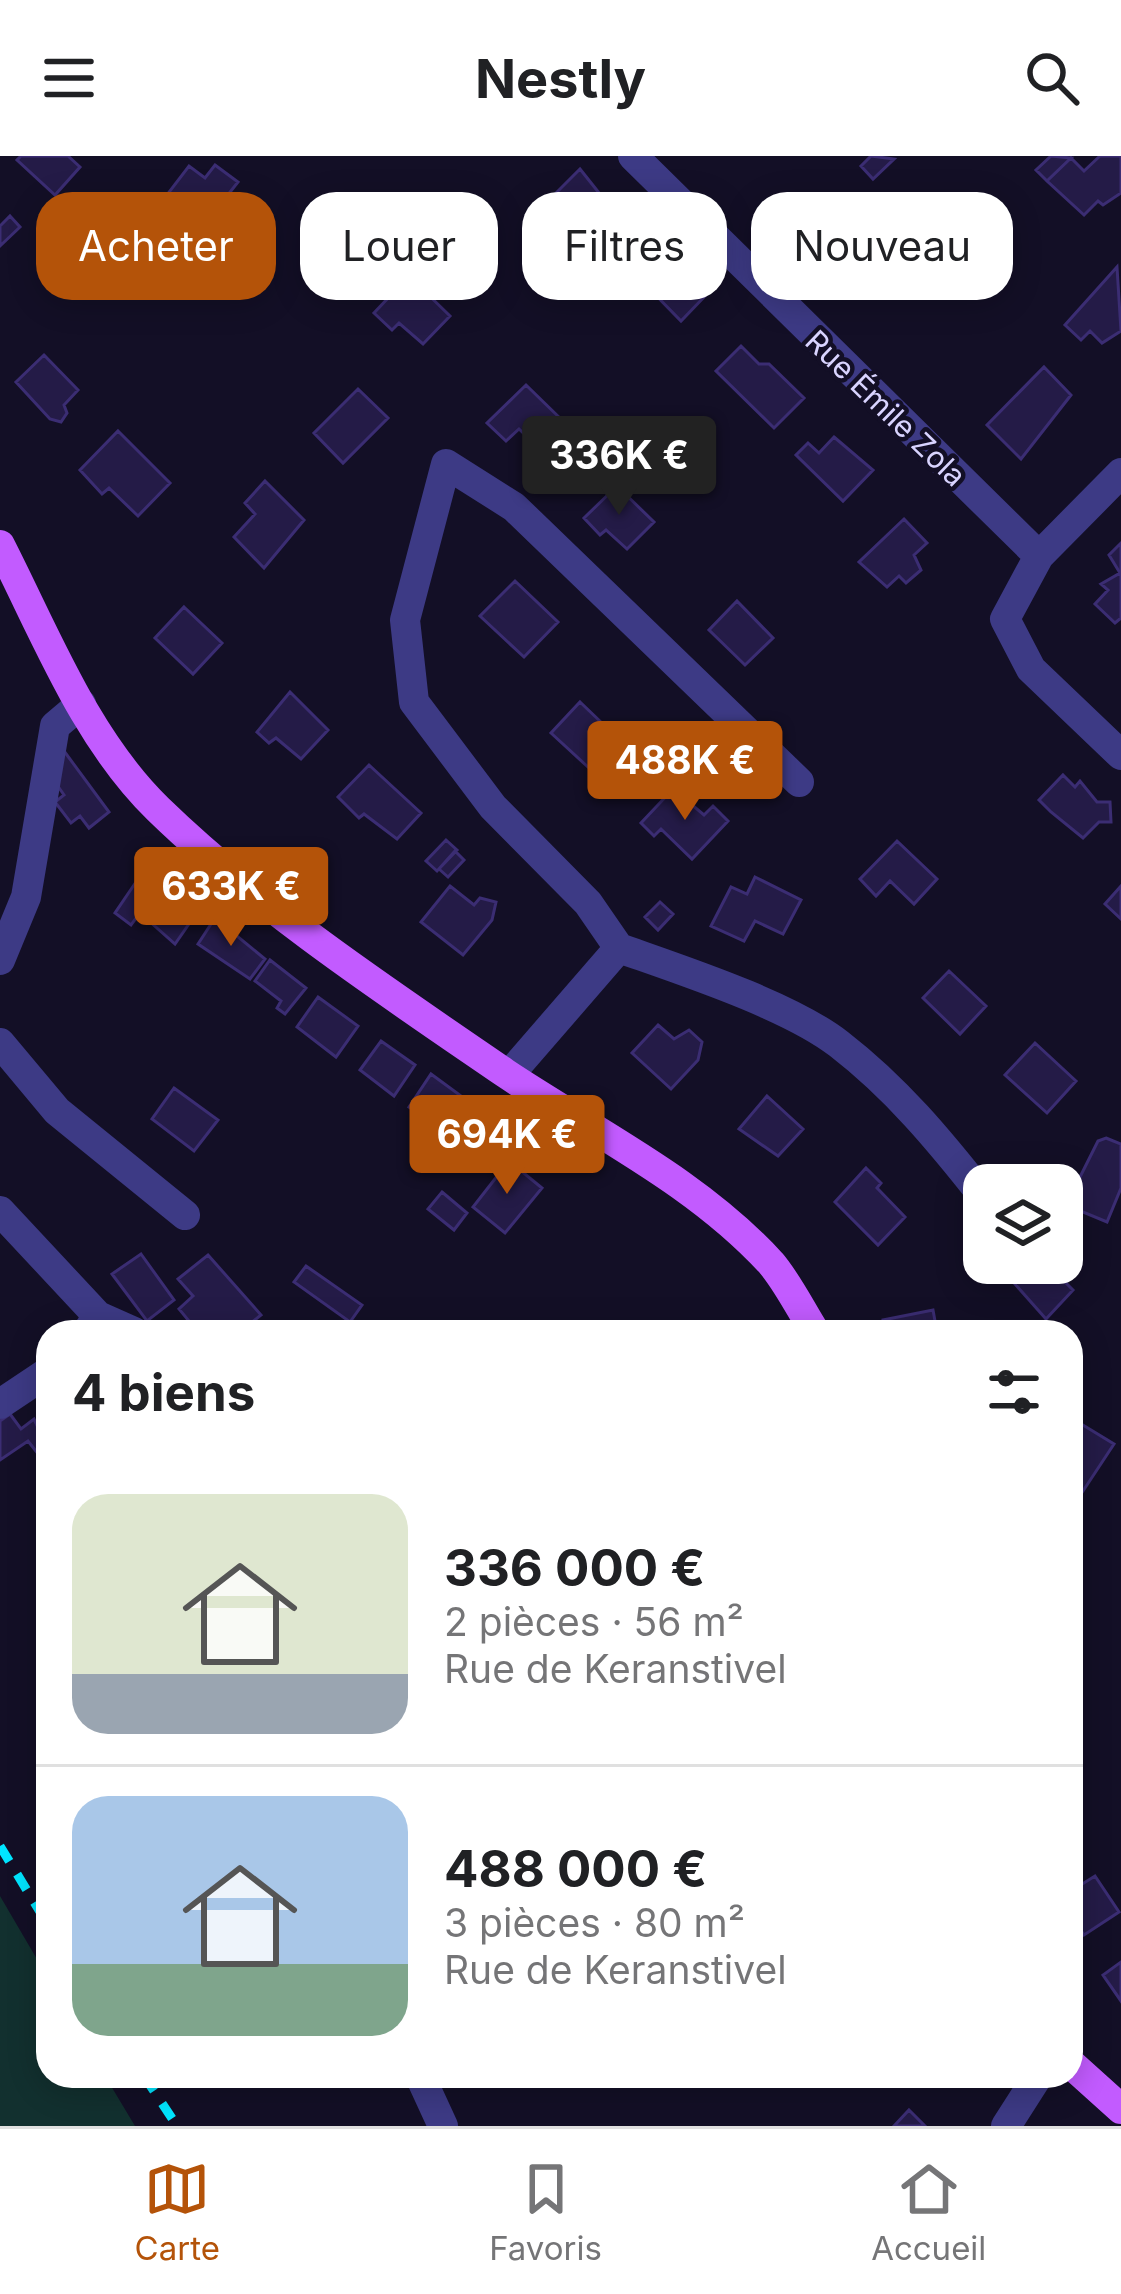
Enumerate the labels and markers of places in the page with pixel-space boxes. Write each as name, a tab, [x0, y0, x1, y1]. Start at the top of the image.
pin: 336K €	[521, 416, 717, 518]
pin: 488K €	[587, 721, 783, 823]
pin: 633K €	[133, 847, 329, 949]
pin: 694K €	[409, 1095, 605, 1197]

